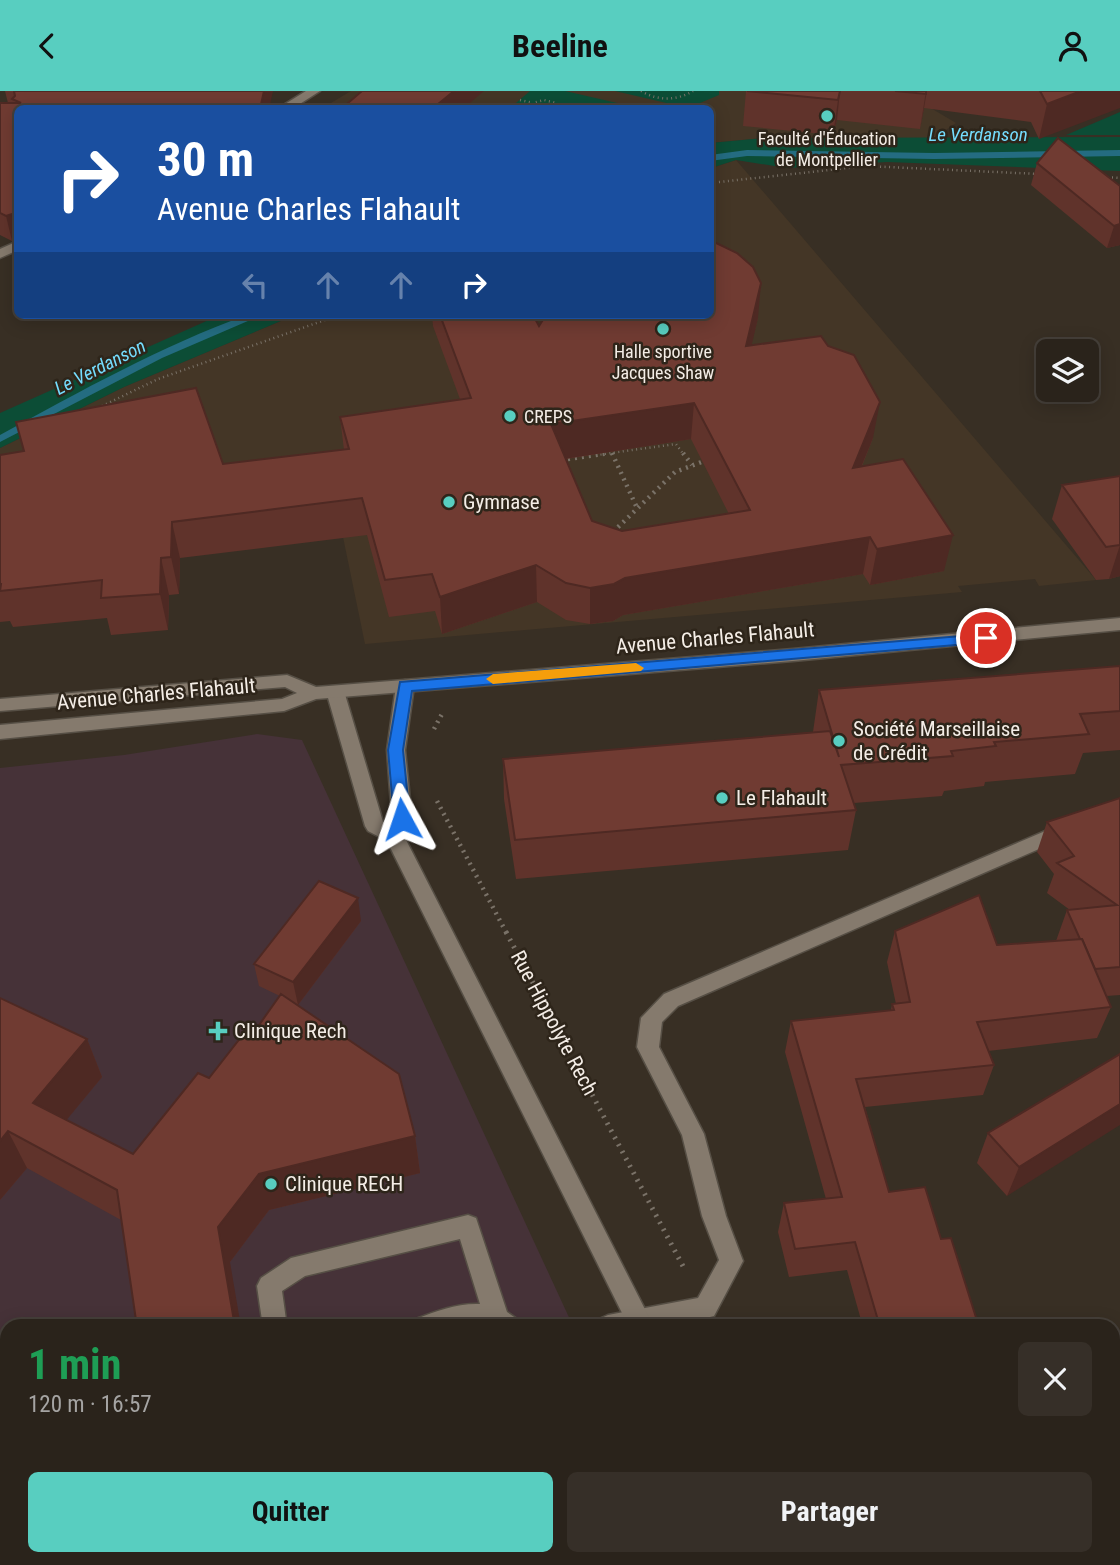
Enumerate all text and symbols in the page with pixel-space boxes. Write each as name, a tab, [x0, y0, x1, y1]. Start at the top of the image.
icon: back	[28, 27, 66, 65]
text: Beeline	[512, 27, 608, 65]
icon: person	[1054, 27, 1092, 65]
marker: Faculté d'Éducation de Montpellier	[819, 108, 835, 124]
water label: Le Verdanson	[928, 123, 1028, 146]
place label: Faculté d'Éducation de Montpellier	[758, 128, 896, 170]
text: 30 m	[157, 131, 254, 188]
icon: right	[42, 133, 133, 224]
text: Avenue Charles Flahault	[157, 190, 461, 228]
icon: left	[236, 266, 274, 304]
icon: ahead	[309, 266, 347, 304]
icon: ahead	[382, 266, 420, 304]
icon: right	[455, 266, 493, 304]
marker: Halle sportive Jacques Shaw	[655, 321, 671, 337]
water label: Le Verdanson	[51, 334, 149, 400]
map controls	[1036, 339, 1099, 402]
button: layers	[1036, 339, 1099, 402]
place label: Halle sportive Jacques Shaw	[612, 341, 715, 383]
place label: CREPS	[524, 406, 572, 427]
marker: CREPS	[502, 408, 518, 424]
place label: Gymnase	[463, 490, 540, 514]
marker: Gymnase	[441, 494, 457, 510]
pin	[956, 608, 1016, 668]
street label: Avenue Charles Flahault	[615, 617, 815, 659]
icon: arrive	[967, 619, 1005, 657]
street label: Avenue Charles Flahault	[56, 673, 256, 715]
place label: Société Marseillaise de Crédit	[853, 717, 1020, 765]
marker: Société Marseillaise de Crédit	[831, 733, 847, 749]
position arrow	[365, 782, 439, 856]
place label: Le Flahault	[736, 786, 827, 810]
marker: Le Flahault	[714, 790, 730, 806]
street label: Rue Hippolyte Rech	[506, 947, 602, 1099]
place label: Clinique Rech	[234, 1019, 347, 1043]
marker: Clinique Rech	[208, 1021, 228, 1041]
place label: Clinique RECH	[285, 1172, 403, 1196]
marker: Clinique RECH	[263, 1176, 279, 1192]
text: 1 min	[28, 1340, 121, 1389]
button: close	[1018, 1342, 1092, 1416]
text: 120 m · 16:57	[28, 1391, 152, 1418]
button: Quitter	[28, 1472, 553, 1552]
button: Partager	[567, 1472, 1092, 1552]

